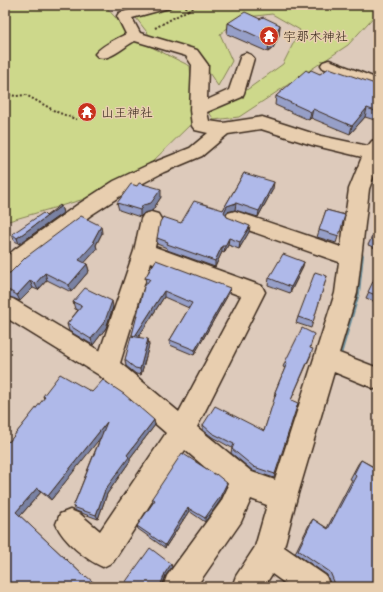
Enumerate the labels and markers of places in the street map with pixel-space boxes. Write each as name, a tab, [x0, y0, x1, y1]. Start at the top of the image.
temple icon: 宇那木神社	[258, 25, 280, 47]
place label: 宇那木神社	[283, 27, 348, 45]
temple icon: 山王神社	[76, 101, 98, 123]
place label: 山王神社	[101, 103, 153, 121]

